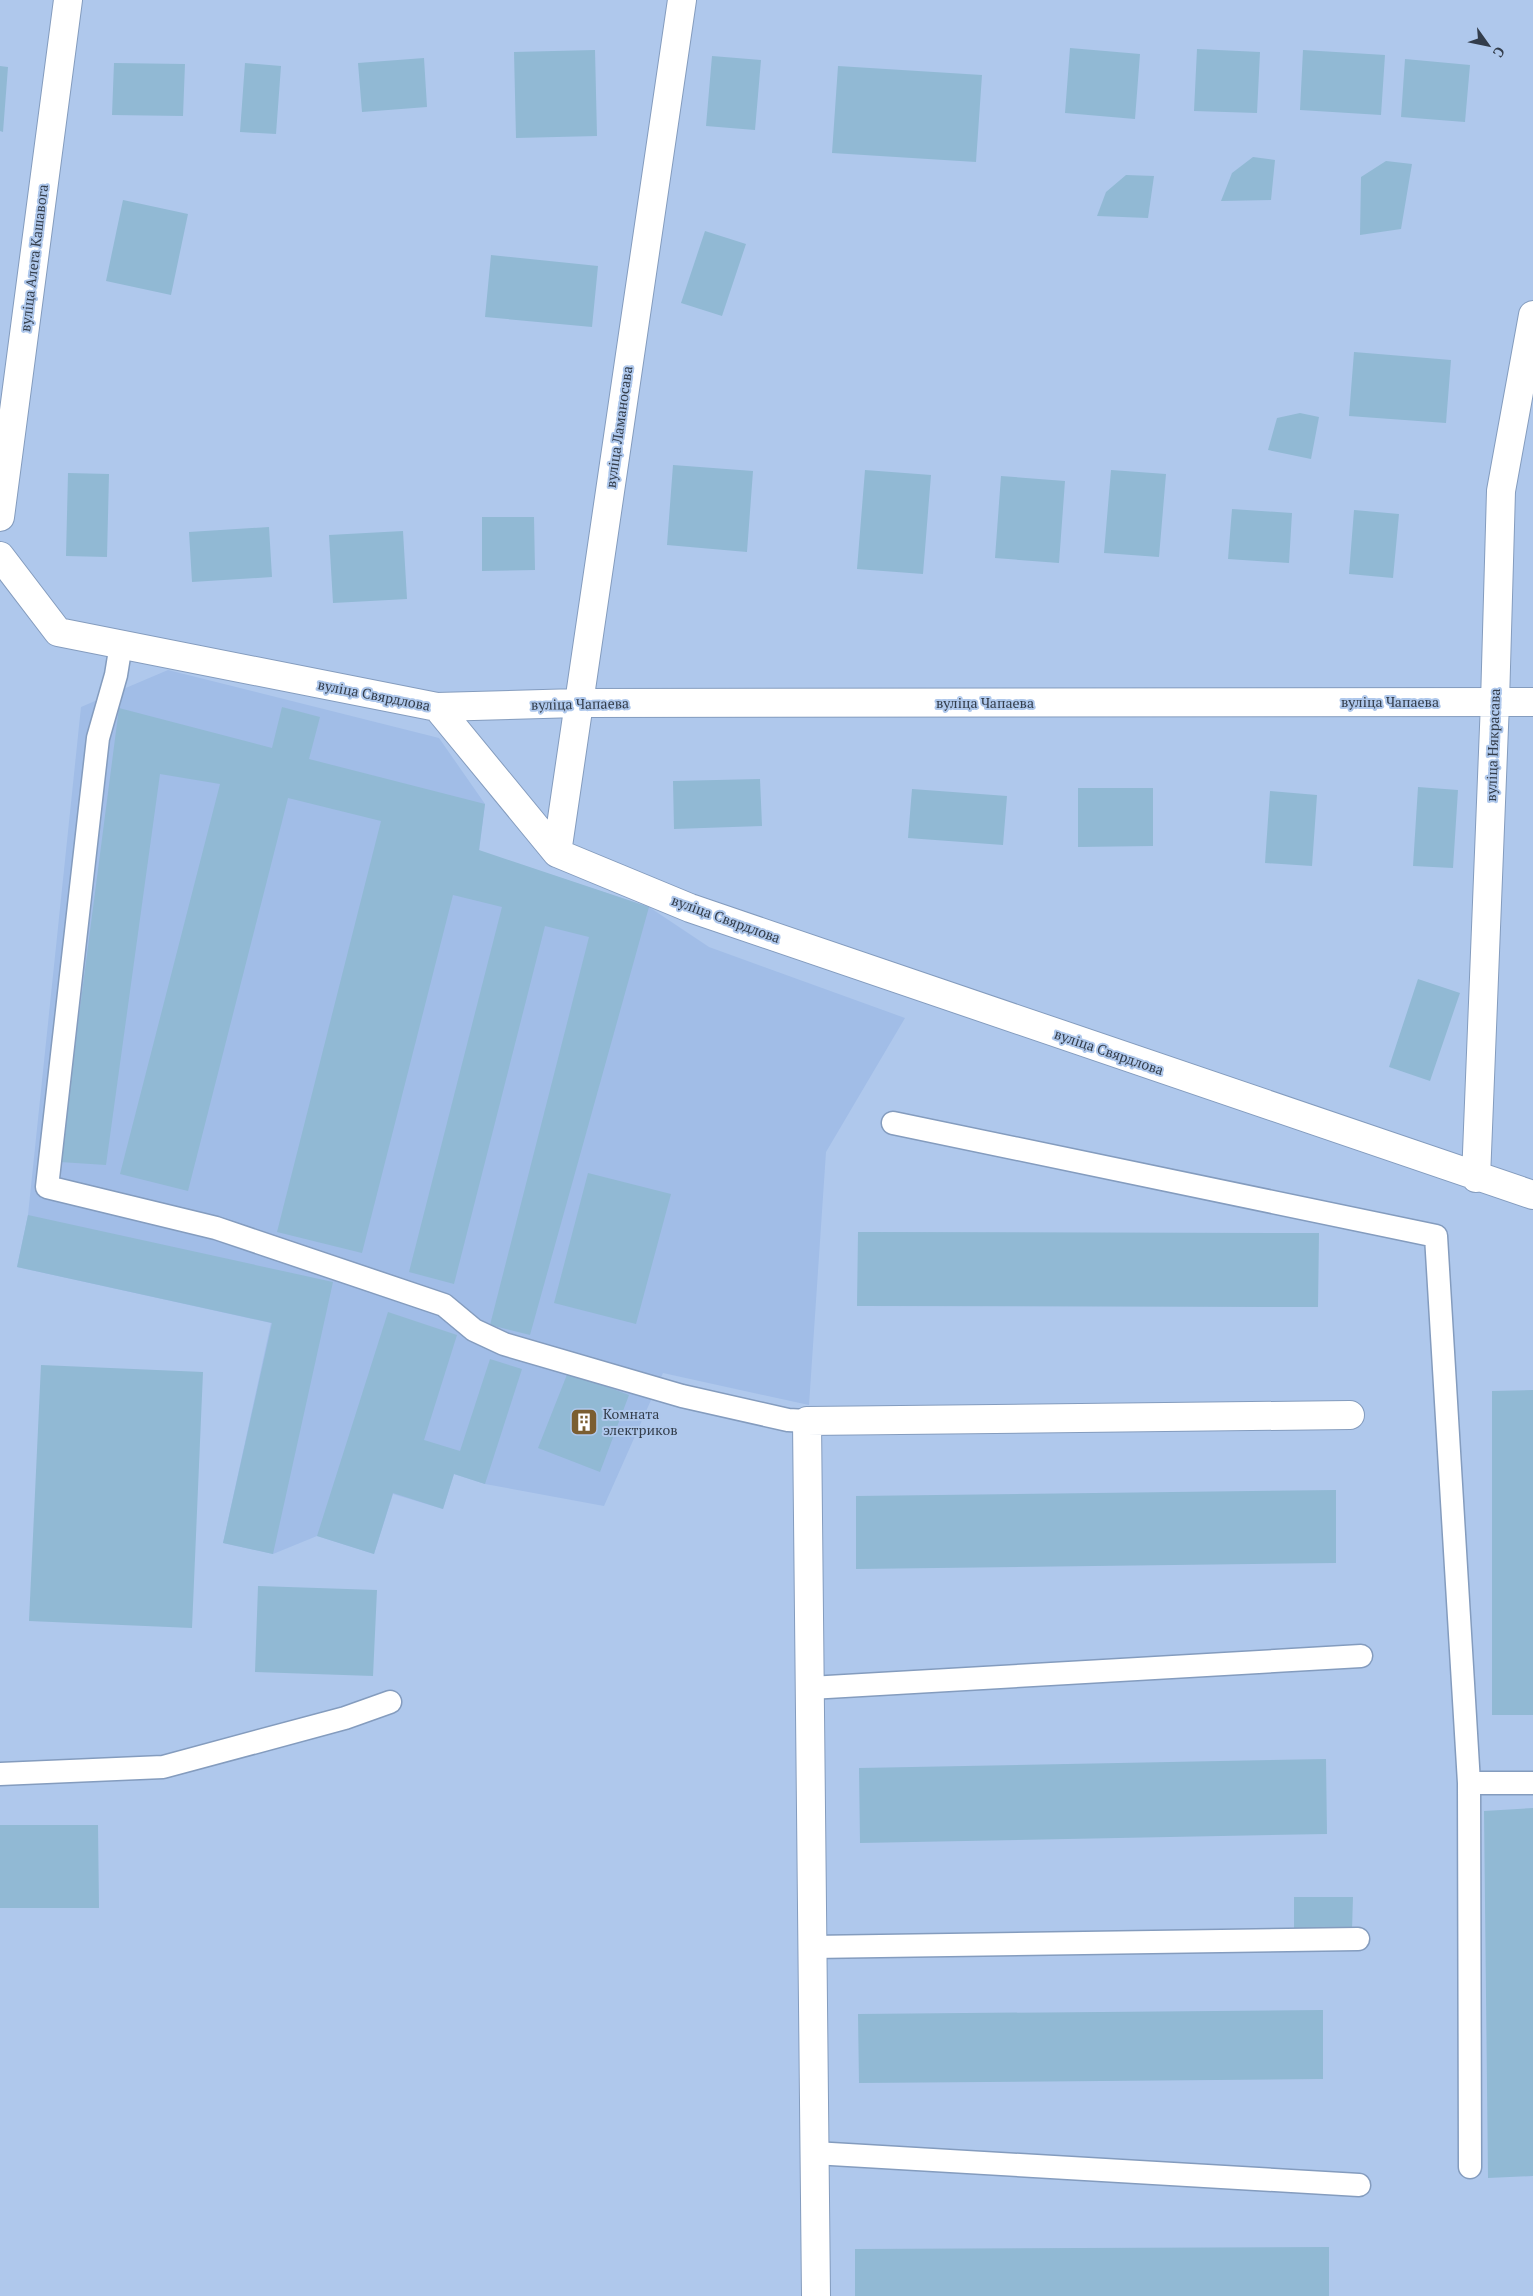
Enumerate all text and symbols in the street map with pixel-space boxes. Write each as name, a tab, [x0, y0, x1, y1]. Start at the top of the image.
north arrow	[1463, 20, 1513, 70]
text: С	[1489, 43, 1510, 61]
street label: вуліца Алега Кашавога	[15, 183, 52, 333]
street label: вуліца Ламаносава	[601, 365, 636, 489]
street label: вуліца Свярдлова	[316, 674, 432, 715]
street label: вуліца Някрасава	[1481, 688, 1504, 802]
street label: вуліца Чапаева	[1341, 692, 1439, 711]
street label: вуліца Чапаева	[531, 693, 629, 714]
street label: вуліца Чапаева	[936, 693, 1034, 712]
street label: вуліца Свярдлова	[669, 890, 783, 947]
street label: вуліца Свярдлова	[1052, 1024, 1166, 1079]
place label: Комната электриков	[603, 1404, 678, 1439]
building icon: Комната электриков	[569, 1407, 599, 1437]

